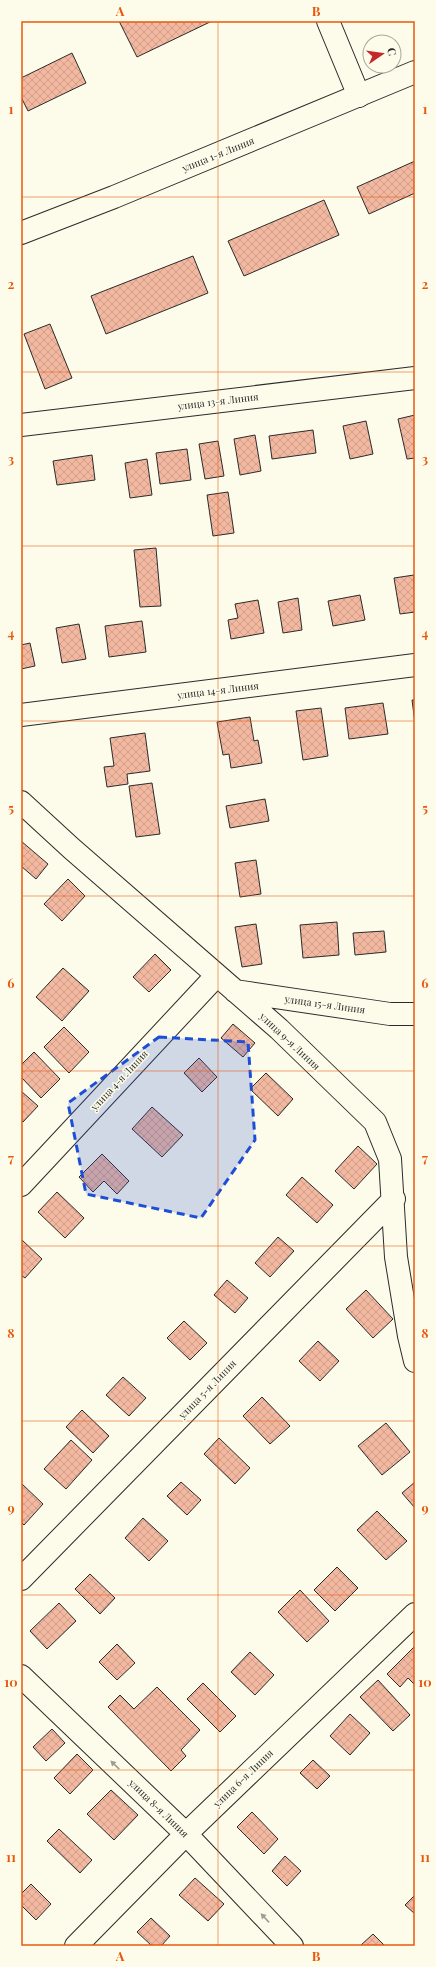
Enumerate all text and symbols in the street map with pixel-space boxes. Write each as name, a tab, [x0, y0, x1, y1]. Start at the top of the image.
text: A	[115, 2, 125, 19]
text: B	[312, 2, 321, 19]
north arrow	[362, 34, 402, 74]
text: С	[384, 46, 400, 57]
text: 1	[9, 100, 14, 117]
text: 1	[423, 100, 428, 117]
street label: улица 1-я Линия	[179, 133, 257, 175]
text: 2	[8, 275, 15, 292]
text: 2	[422, 275, 429, 292]
street label: улица 13-я Линия	[176, 389, 260, 413]
text: 3	[8, 450, 14, 467]
text: 3	[422, 450, 428, 467]
text: 4	[8, 624, 15, 641]
text: 4	[422, 624, 429, 641]
street label: улица 14-я Линия	[176, 678, 260, 702]
text: 5	[8, 799, 14, 816]
text: 5	[422, 799, 428, 816]
text: 6	[7, 974, 15, 991]
text: 6	[421, 974, 429, 991]
street label: улица 15-я Линия	[283, 991, 367, 1017]
street label: улица 9-я Линия	[256, 1008, 324, 1073]
street label: улица 4-я Линия	[87, 1046, 151, 1114]
text: 7	[8, 1149, 14, 1166]
text: 7	[422, 1149, 428, 1166]
text: 8	[7, 1324, 15, 1341]
text: 8	[421, 1324, 429, 1341]
street label: улица 5-я Линия	[174, 1356, 239, 1422]
text: 9	[7, 1499, 15, 1516]
text: 9	[421, 1499, 429, 1516]
text: 10	[4, 1673, 18, 1690]
text: 10	[418, 1673, 432, 1690]
street label: улица 6-я Линия	[209, 1745, 277, 1811]
one-way arrow	[110, 1761, 120, 1770]
street label: улица 8-я Линия	[125, 1775, 193, 1841]
text: 11	[6, 1848, 16, 1865]
text: 11	[420, 1848, 430, 1865]
one-way arrow	[260, 1913, 270, 1923]
text: A	[115, 1947, 125, 1964]
text: B	[312, 1947, 321, 1964]

